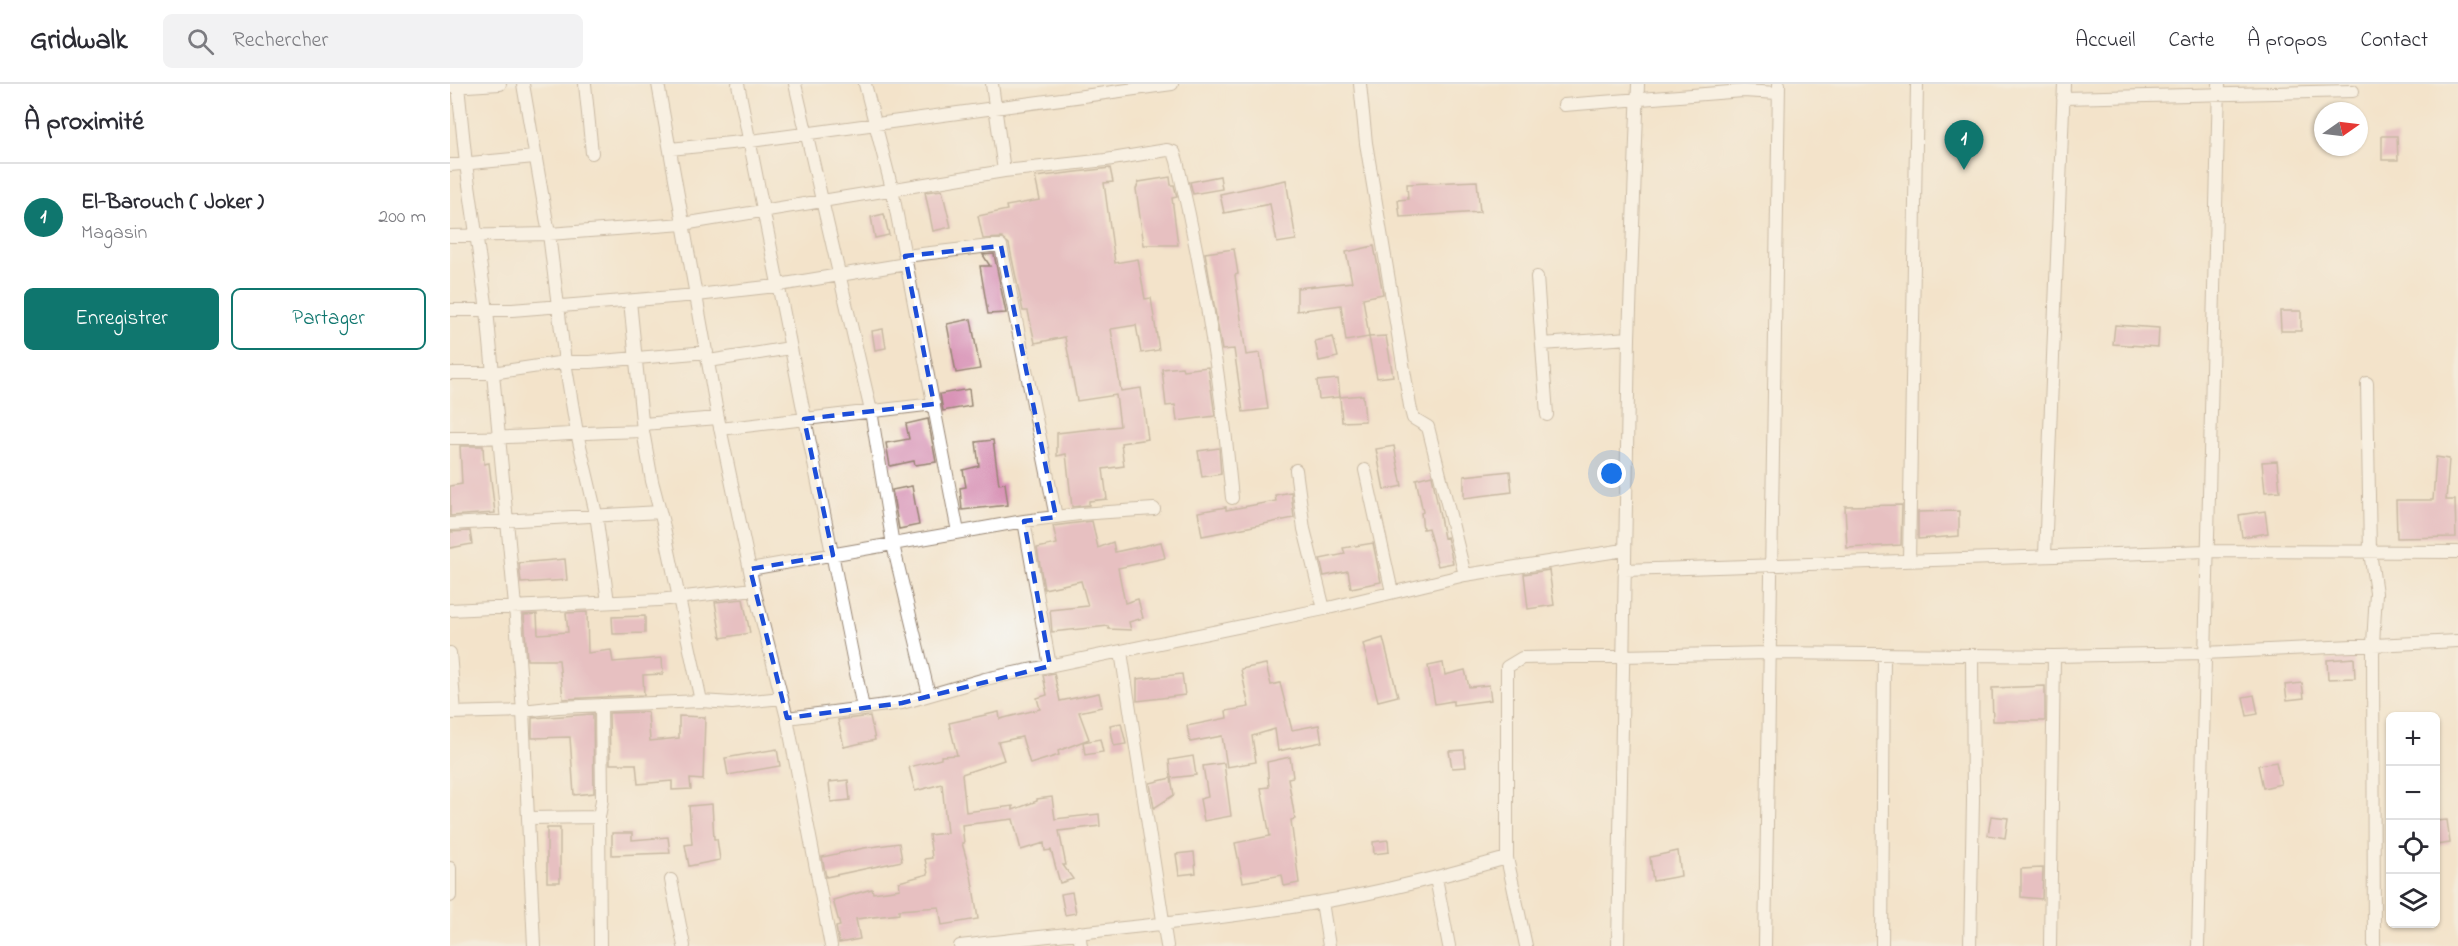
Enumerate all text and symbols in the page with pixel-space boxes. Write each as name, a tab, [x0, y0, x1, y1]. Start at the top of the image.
search box	[163, 14, 583, 68]
text: Gridwalk	[30, 21, 127, 62]
icon: search	[184, 25, 217, 58]
text: Rechercher	[232, 25, 328, 57]
text: Accueil	[2075, 26, 2136, 56]
text: Carte	[2169, 26, 2214, 56]
text: À propos	[2247, 26, 2327, 56]
text: Contact	[2360, 26, 2428, 56]
north arrow	[2314, 102, 2368, 156]
text: À proximité	[24, 104, 144, 142]
pin: 1	[1944, 120, 1984, 170]
text: El-Barouch ( Joker )	[81, 187, 264, 219]
text: 1	[40, 203, 47, 232]
text: 200 m	[378, 203, 426, 232]
text: Magasin	[81, 219, 147, 248]
button: Enregistrer	[24, 288, 219, 350]
button: Partager	[231, 288, 426, 350]
your location	[1597, 459, 1626, 488]
map controls	[2386, 712, 2440, 928]
button: +	[2386, 712, 2440, 766]
button: −	[2386, 766, 2440, 820]
button: locate	[2386, 820, 2440, 874]
button: layers	[2386, 874, 2440, 928]

